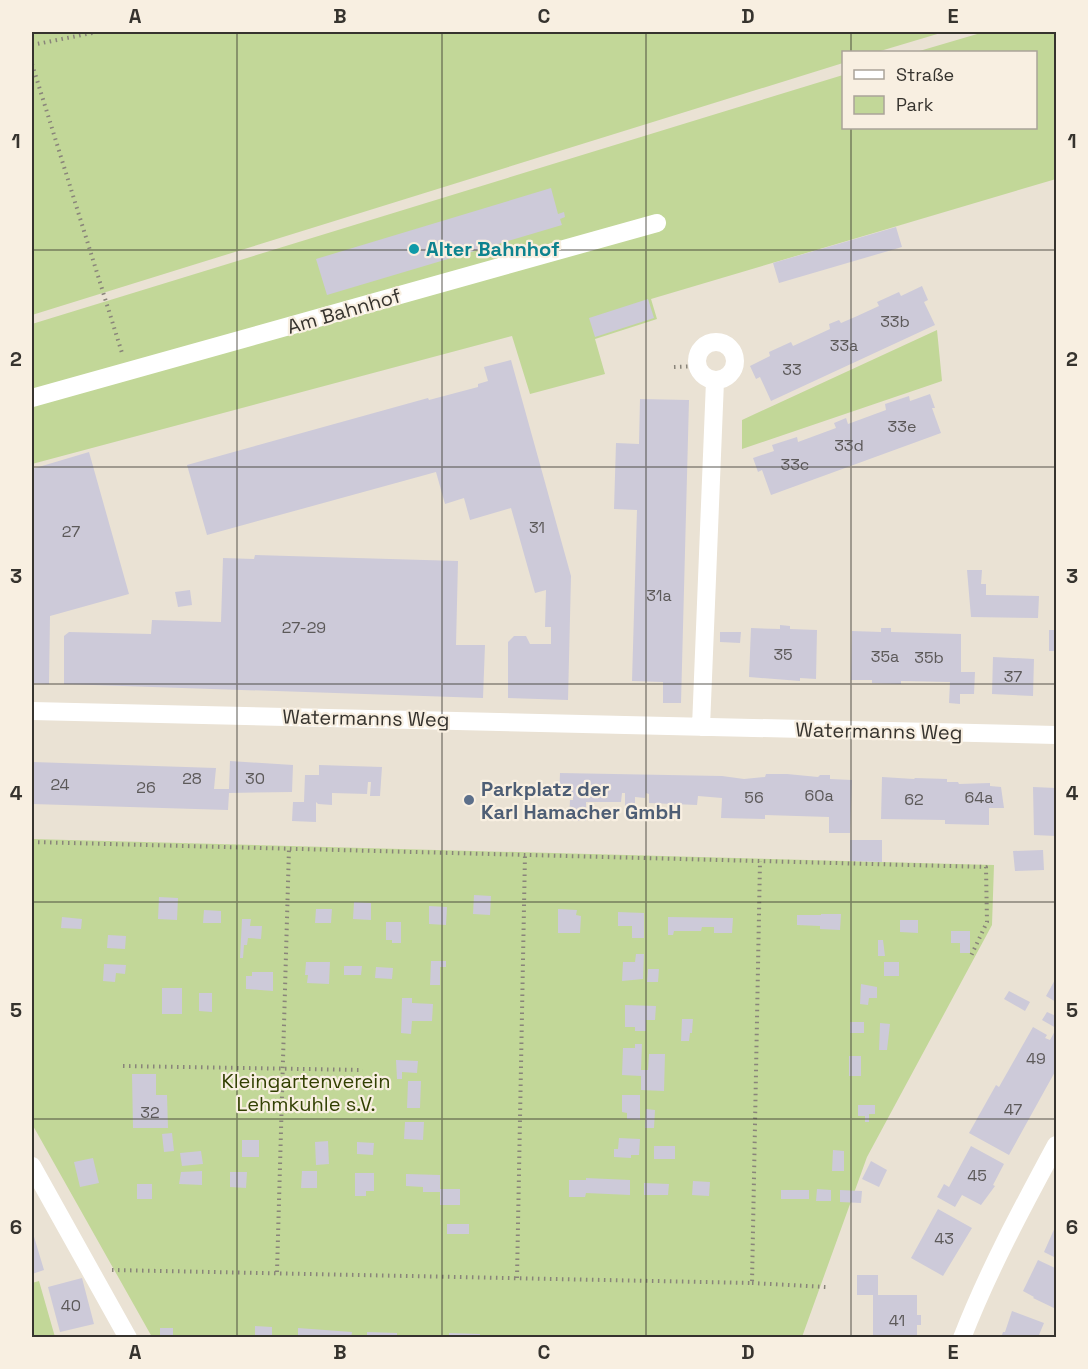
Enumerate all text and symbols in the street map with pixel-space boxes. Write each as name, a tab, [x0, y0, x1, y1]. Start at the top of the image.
text: A	[129, 3, 142, 29]
text: B	[333, 3, 347, 29]
text: C	[538, 3, 551, 29]
text: D	[741, 3, 755, 29]
text: E	[947, 3, 959, 29]
legend	[842, 51, 1037, 129]
text: Straße	[896, 63, 954, 86]
text: Park	[896, 93, 934, 116]
text: 1	[11, 128, 21, 154]
text: 1	[1067, 128, 1077, 154]
place label: Alter Bahnhof	[426, 236, 560, 262]
marker: Alter Bahnhof	[407, 242, 421, 256]
street label: Am Bahnhof	[284, 282, 404, 340]
house number: 33b	[880, 311, 910, 332]
house number: 33a	[830, 335, 858, 356]
text: 2	[10, 346, 22, 372]
text: 2	[1066, 346, 1078, 372]
house number: 33	[782, 359, 802, 380]
house number: 33e	[888, 416, 916, 437]
house number: 33d	[834, 435, 864, 456]
house number: 33c	[781, 454, 809, 475]
house number: 31	[529, 517, 545, 538]
house number: 27	[62, 521, 80, 542]
text: 3	[10, 563, 22, 589]
text: 3	[1066, 563, 1078, 589]
house number: 31a	[646, 585, 672, 606]
house number: 27-29	[282, 617, 326, 638]
house number: 35	[773, 644, 793, 665]
house number: 35a	[871, 646, 899, 667]
house number: 35b	[914, 647, 944, 668]
house number: 37	[1004, 666, 1022, 687]
street label: Watermanns Weg	[282, 704, 450, 732]
street label: Watermanns Weg	[795, 717, 963, 745]
house number: 28	[182, 768, 202, 789]
house number: 30	[245, 768, 265, 789]
house number: 24	[50, 774, 70, 795]
place label: Parkplatz der Karl Hamacher GmbH	[481, 776, 681, 825]
house number: 26	[136, 777, 156, 798]
text: 4	[10, 780, 23, 806]
text: 4	[1066, 780, 1079, 806]
house number: 60a	[804, 785, 834, 806]
house number: 56	[744, 787, 764, 808]
house number: 64a	[965, 787, 994, 808]
house number: 62	[904, 789, 924, 810]
marker: Parkplatz der Karl Hamacher GmbH	[462, 793, 476, 807]
text: 5	[10, 997, 22, 1023]
text: 5	[1066, 997, 1078, 1023]
house number: 49	[1026, 1048, 1046, 1069]
park label: Kleingartenverein Lehmkuhle s.V.	[221, 1068, 391, 1117]
house number: 47	[1004, 1099, 1022, 1120]
house number: 32	[140, 1102, 160, 1123]
house number: 45	[967, 1165, 987, 1186]
text: 6	[10, 1214, 22, 1240]
text: 6	[1066, 1214, 1078, 1240]
house number: 43	[934, 1228, 954, 1249]
house number: 40	[61, 1295, 81, 1316]
house number: 41	[889, 1310, 905, 1331]
text: A	[129, 1339, 142, 1365]
text: B	[333, 1339, 347, 1365]
text: C	[538, 1339, 551, 1365]
text: D	[741, 1339, 755, 1365]
text: E	[947, 1339, 959, 1365]

